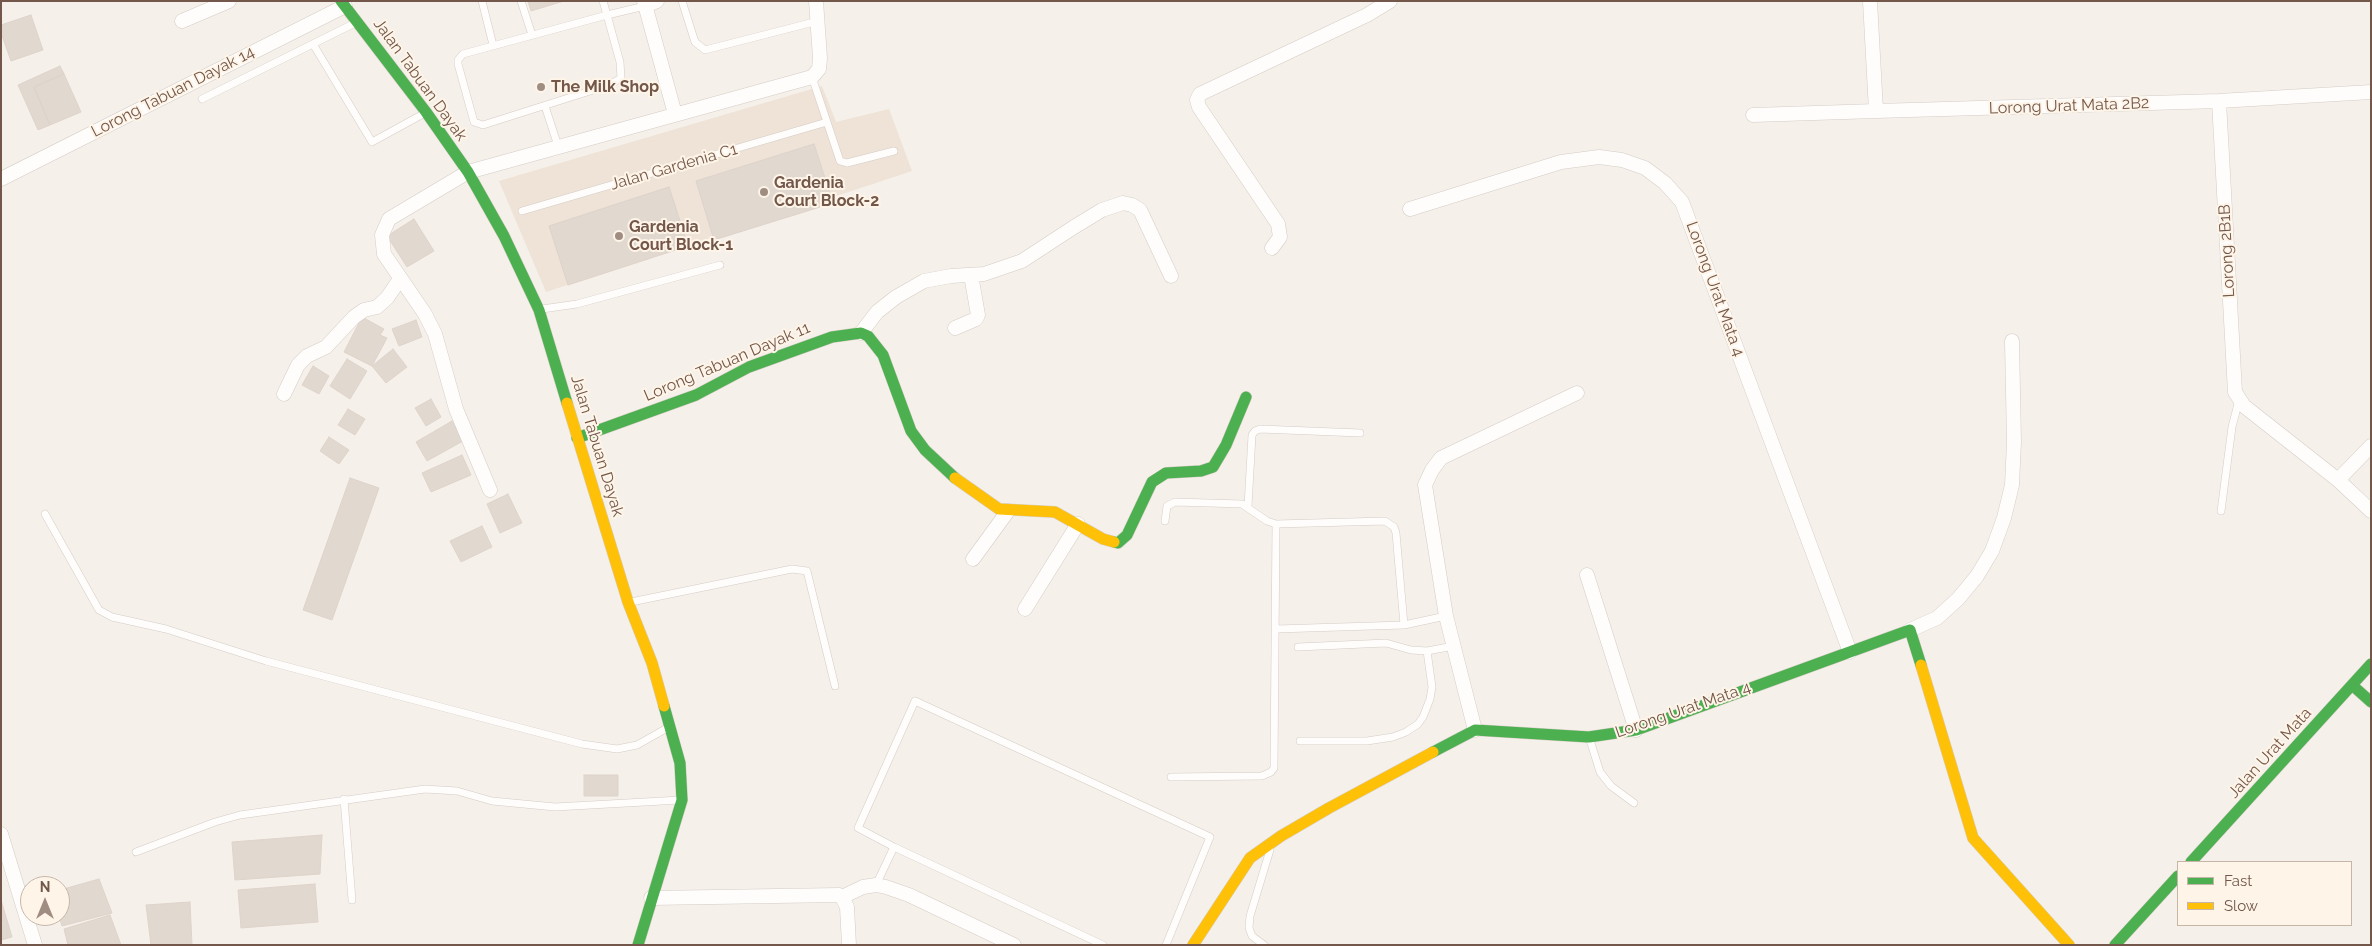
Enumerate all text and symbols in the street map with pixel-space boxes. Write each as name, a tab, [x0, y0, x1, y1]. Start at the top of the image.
street label: Jalan Tabuan Dayak	[369, 15, 471, 145]
street label: Lorong Tabuan Dayak 14	[88, 43, 258, 141]
place label: The Milk Shop	[551, 77, 659, 97]
marker: The Milk Shop	[535, 81, 547, 93]
street label: Lorong Urat Mata 2B2	[1988, 94, 2150, 118]
street label: Jalan Gardenia C1	[608, 140, 740, 194]
place label: Gardenia Court Block-2	[774, 173, 879, 211]
marker: Gardenia Court Block-2	[758, 186, 770, 198]
street label: Lorong 2B1B	[2215, 204, 2239, 298]
place label: Gardenia Court Block-1	[629, 217, 733, 255]
street label: Lorong Urat Mata 4	[1682, 219, 1748, 359]
marker: Gardenia Court Block-1	[613, 230, 625, 242]
street label: Lorong Tabuan Dayak 11	[641, 318, 813, 406]
street label: Jalan Tabuan Dayak	[566, 373, 628, 519]
street label: Lorong Urat Mata 4	[1613, 678, 1753, 742]
street label: Jalan Urat Mata	[2224, 704, 2316, 802]
legend	[2177, 861, 2352, 926]
text: Fast	[2224, 872, 2252, 890]
north arrow	[20, 876, 70, 926]
text: N	[40, 879, 50, 895]
text: Slow	[2224, 897, 2258, 915]

